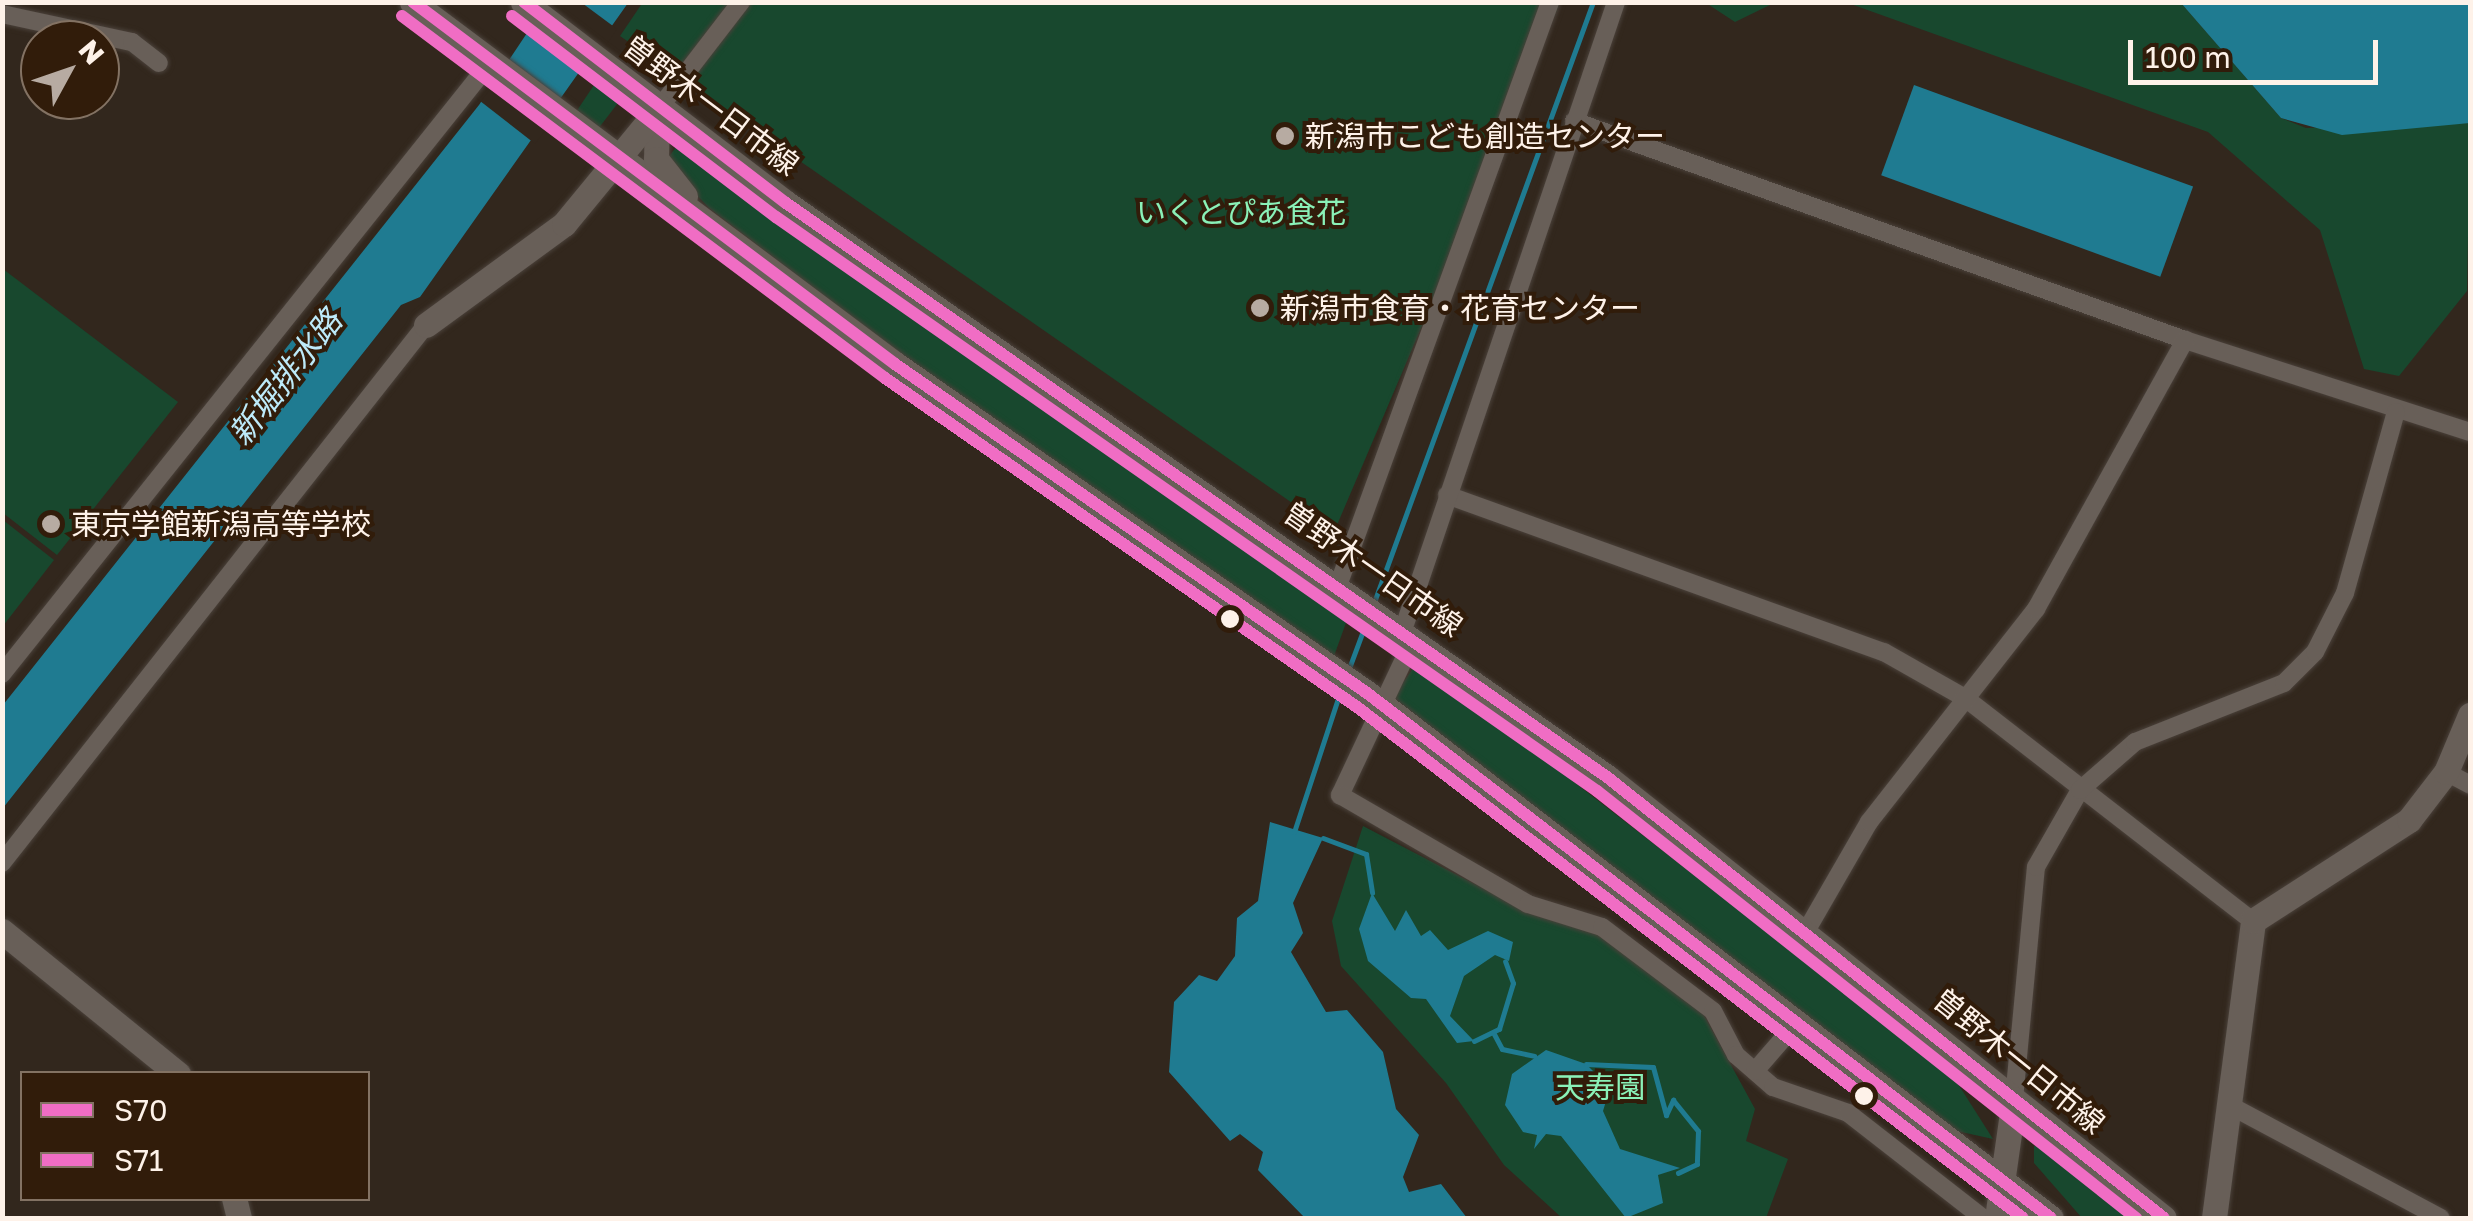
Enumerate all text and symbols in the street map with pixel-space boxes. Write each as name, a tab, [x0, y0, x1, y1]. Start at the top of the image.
north arrow	[20, 20, 120, 120]
scale bar	[2133, 20, 2383, 82]
street label: 曽野木一日市線	[616, 27, 806, 183]
text: N	[72, 33, 111, 70]
text: 100 m	[2145, 39, 2231, 75]
place label: 新潟市こども創造センター	[1305, 118, 1665, 154]
marker: 新潟市こども創造センター	[1274, 125, 1296, 147]
park label: いくとぴあ食花	[1136, 194, 1346, 230]
place label: 新潟市食育・花育センター	[1280, 290, 1640, 326]
marker: 新潟市食育・花育センター	[1249, 297, 1271, 319]
water label: 新堀排水路	[221, 302, 349, 452]
street label: 曽野木一日市線	[1277, 494, 1469, 644]
place label: 東京学館新潟高等学校	[71, 506, 371, 542]
marker: 東京学館新潟高等学校	[40, 513, 62, 535]
unlabelled marker	[1220, 609, 1240, 629]
street label: 曽野木一日市線	[1926, 981, 2112, 1141]
park label: 天寿園	[1555, 1069, 1645, 1105]
legend	[20, 1071, 370, 1201]
unlabelled marker	[1854, 1086, 1874, 1106]
text: S70	[114, 1092, 168, 1128]
text: S71	[114, 1142, 164, 1178]

